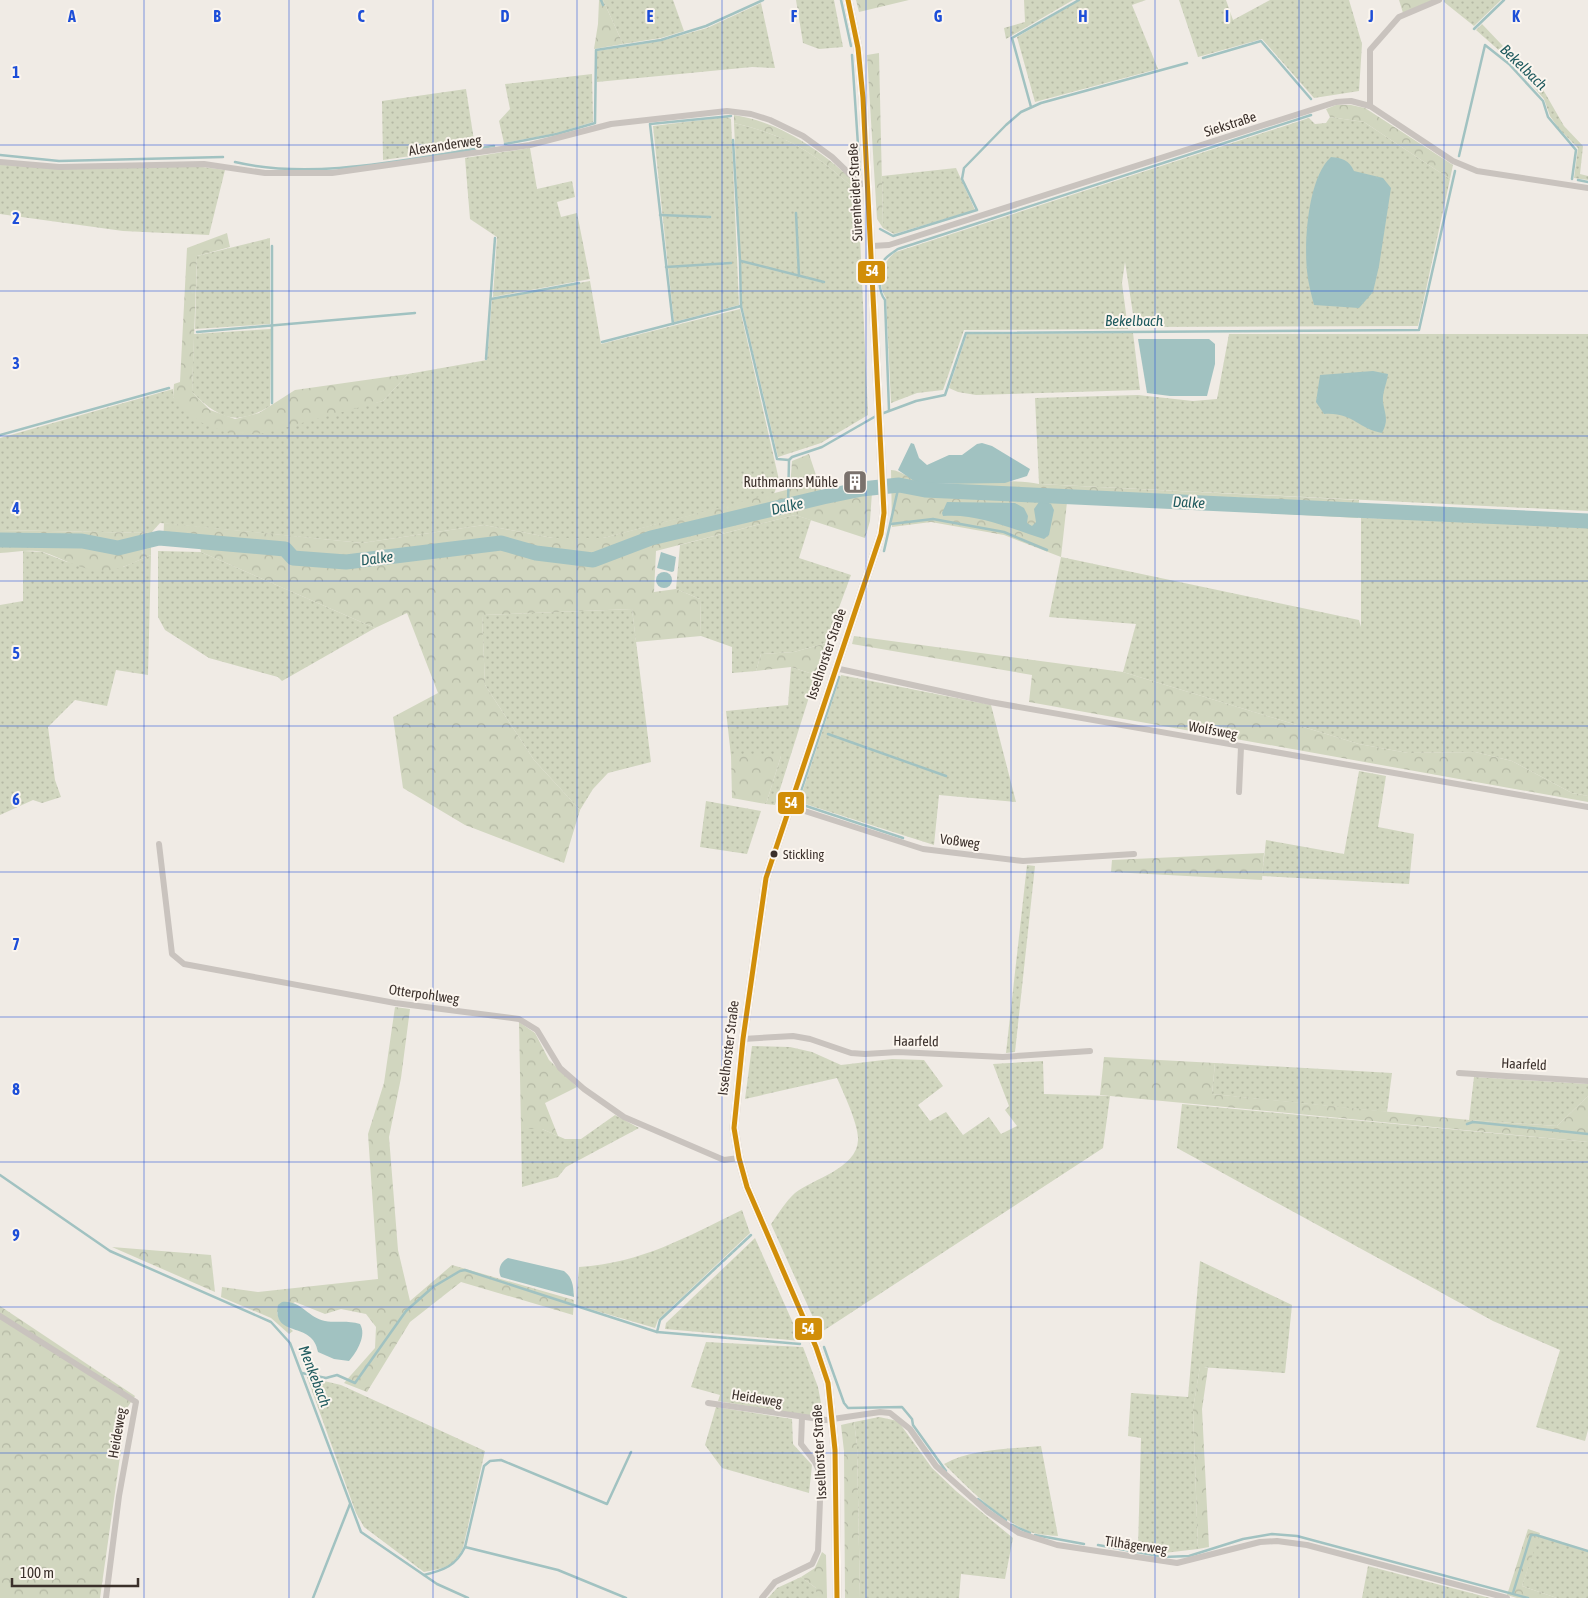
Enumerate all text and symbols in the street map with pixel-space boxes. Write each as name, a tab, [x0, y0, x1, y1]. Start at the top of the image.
text: A	[67, 7, 76, 25]
text: B	[213, 7, 221, 25]
text: C	[357, 7, 365, 25]
text: D	[501, 7, 510, 25]
text: E	[647, 7, 654, 25]
text: F	[791, 7, 798, 25]
text: G	[934, 7, 943, 25]
text: H	[1078, 7, 1088, 25]
text: I	[1225, 7, 1229, 25]
text: J	[1367, 7, 1374, 25]
text: K	[1512, 7, 1520, 25]
water label: Bekelbach	[1497, 41, 1551, 93]
text: 1	[12, 63, 20, 81]
street label: Siekstraße	[1202, 108, 1258, 140]
street label: Alexanderweg	[408, 131, 482, 159]
street label: Sürenheider Straße	[844, 142, 866, 242]
text: 2	[12, 209, 20, 227]
line badge: 54	[857, 260, 886, 284]
text: 54	[865, 263, 879, 279]
water label: Bekelbach	[1105, 312, 1163, 329]
text: 3	[12, 354, 20, 372]
building icon: Ruthmanns Mühle	[842, 469, 868, 495]
place label: Ruthmanns Mühle	[744, 474, 838, 490]
water label: Dalke	[1172, 493, 1206, 511]
water label: Dalke	[769, 494, 805, 518]
text: 4	[11, 499, 20, 517]
water label: Dalke	[360, 548, 394, 568]
street label: Isselhorster Straße	[803, 606, 849, 702]
text: 5	[12, 644, 20, 662]
street label: Wolfsweg	[1187, 718, 1239, 742]
text: 6	[12, 790, 20, 808]
line badge: 54	[777, 791, 805, 815]
text: 54	[784, 795, 798, 811]
street label: Voßweg	[939, 831, 981, 851]
place label: Stickling	[783, 847, 824, 862]
marker: Stickling	[769, 849, 779, 859]
text: 7	[12, 935, 20, 953]
street label: Otterpohlweg	[388, 981, 460, 1007]
street label: Isselhorster Straße	[714, 1000, 742, 1096]
street label: Haarfeld	[893, 1033, 939, 1049]
street label: Haarfeld	[1501, 1055, 1547, 1073]
text: 8	[12, 1080, 20, 1098]
text: 9	[12, 1226, 20, 1244]
line badge: 54	[794, 1317, 823, 1341]
text: 54	[801, 1321, 815, 1337]
water label: Menkebach	[296, 1343, 334, 1409]
street label: Heideweg	[730, 1386, 784, 1410]
street label: Isselhorster Straße	[809, 1404, 829, 1500]
street label: Heideweg	[105, 1406, 129, 1460]
street label: Tilhägerweg	[1104, 1533, 1168, 1557]
scale bar	[12, 1556, 139, 1588]
text: 100 m	[20, 1564, 54, 1581]

